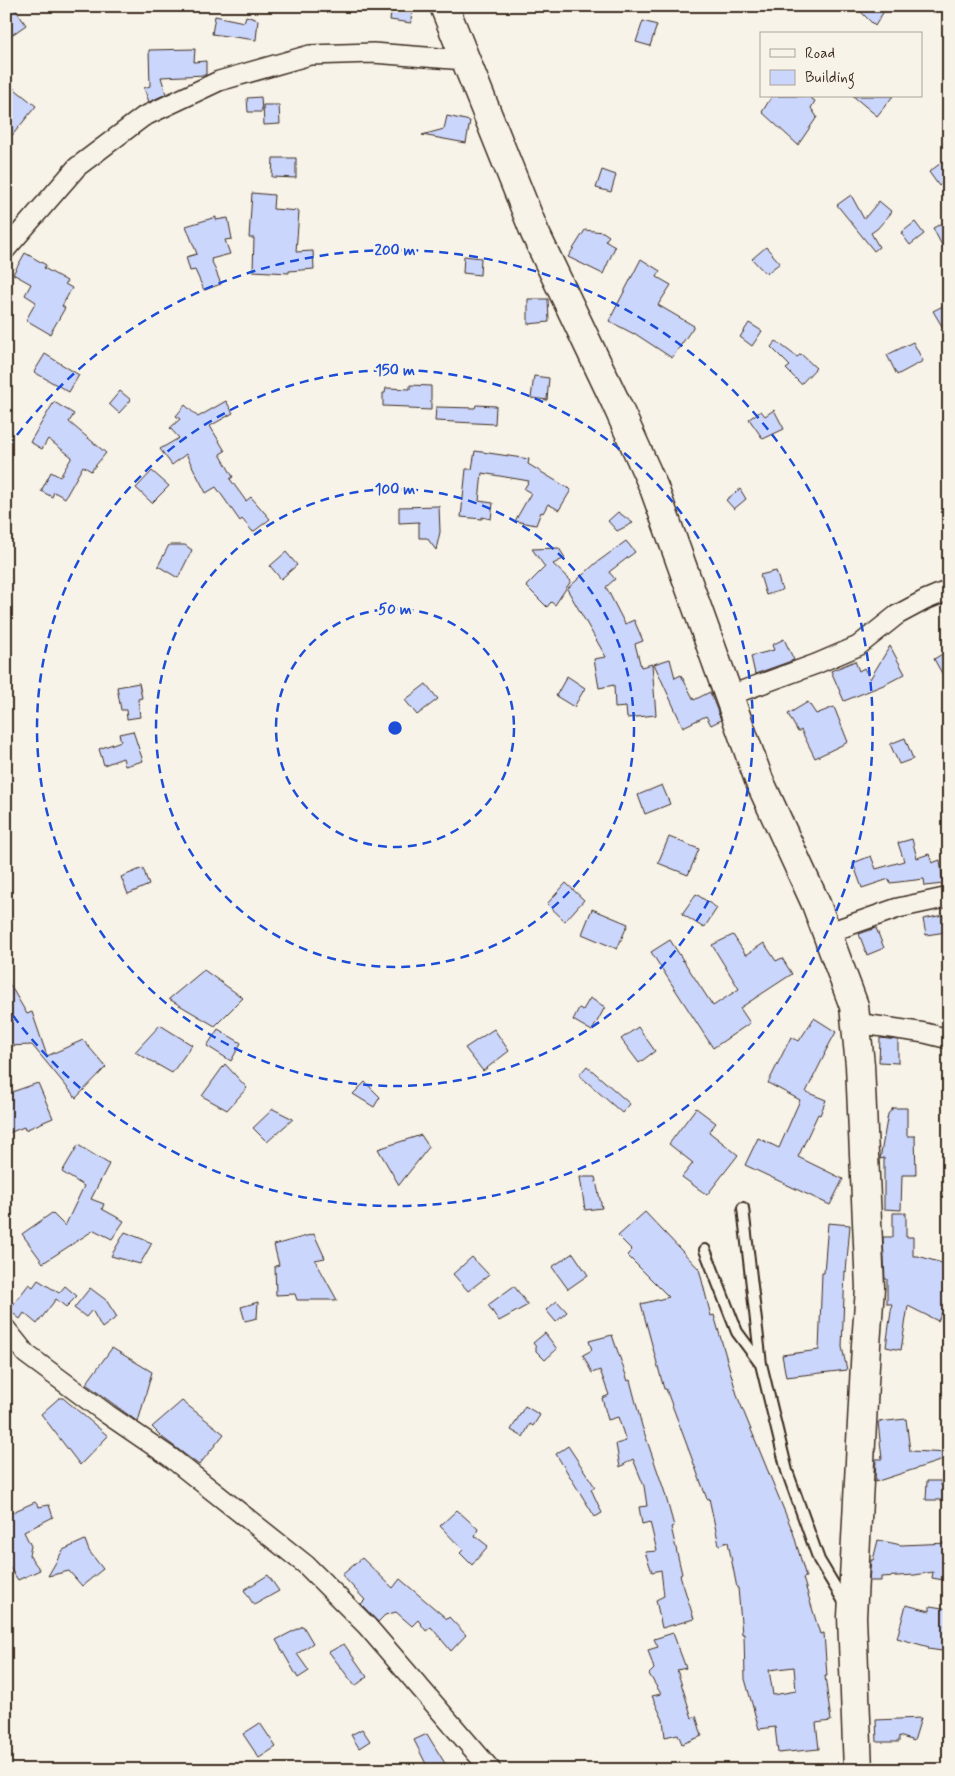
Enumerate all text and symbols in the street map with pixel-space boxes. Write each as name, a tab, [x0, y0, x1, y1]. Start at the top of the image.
legend	[760, 32, 922, 98]
text: Road	[805, 44, 835, 64]
text: Building	[805, 68, 855, 89]
text: 200 m	[375, 241, 416, 261]
text: 150 m	[375, 361, 415, 381]
text: 100 m	[375, 480, 415, 500]
text: 50 m	[378, 600, 412, 620]
centre of rings	[386, 719, 404, 737]

